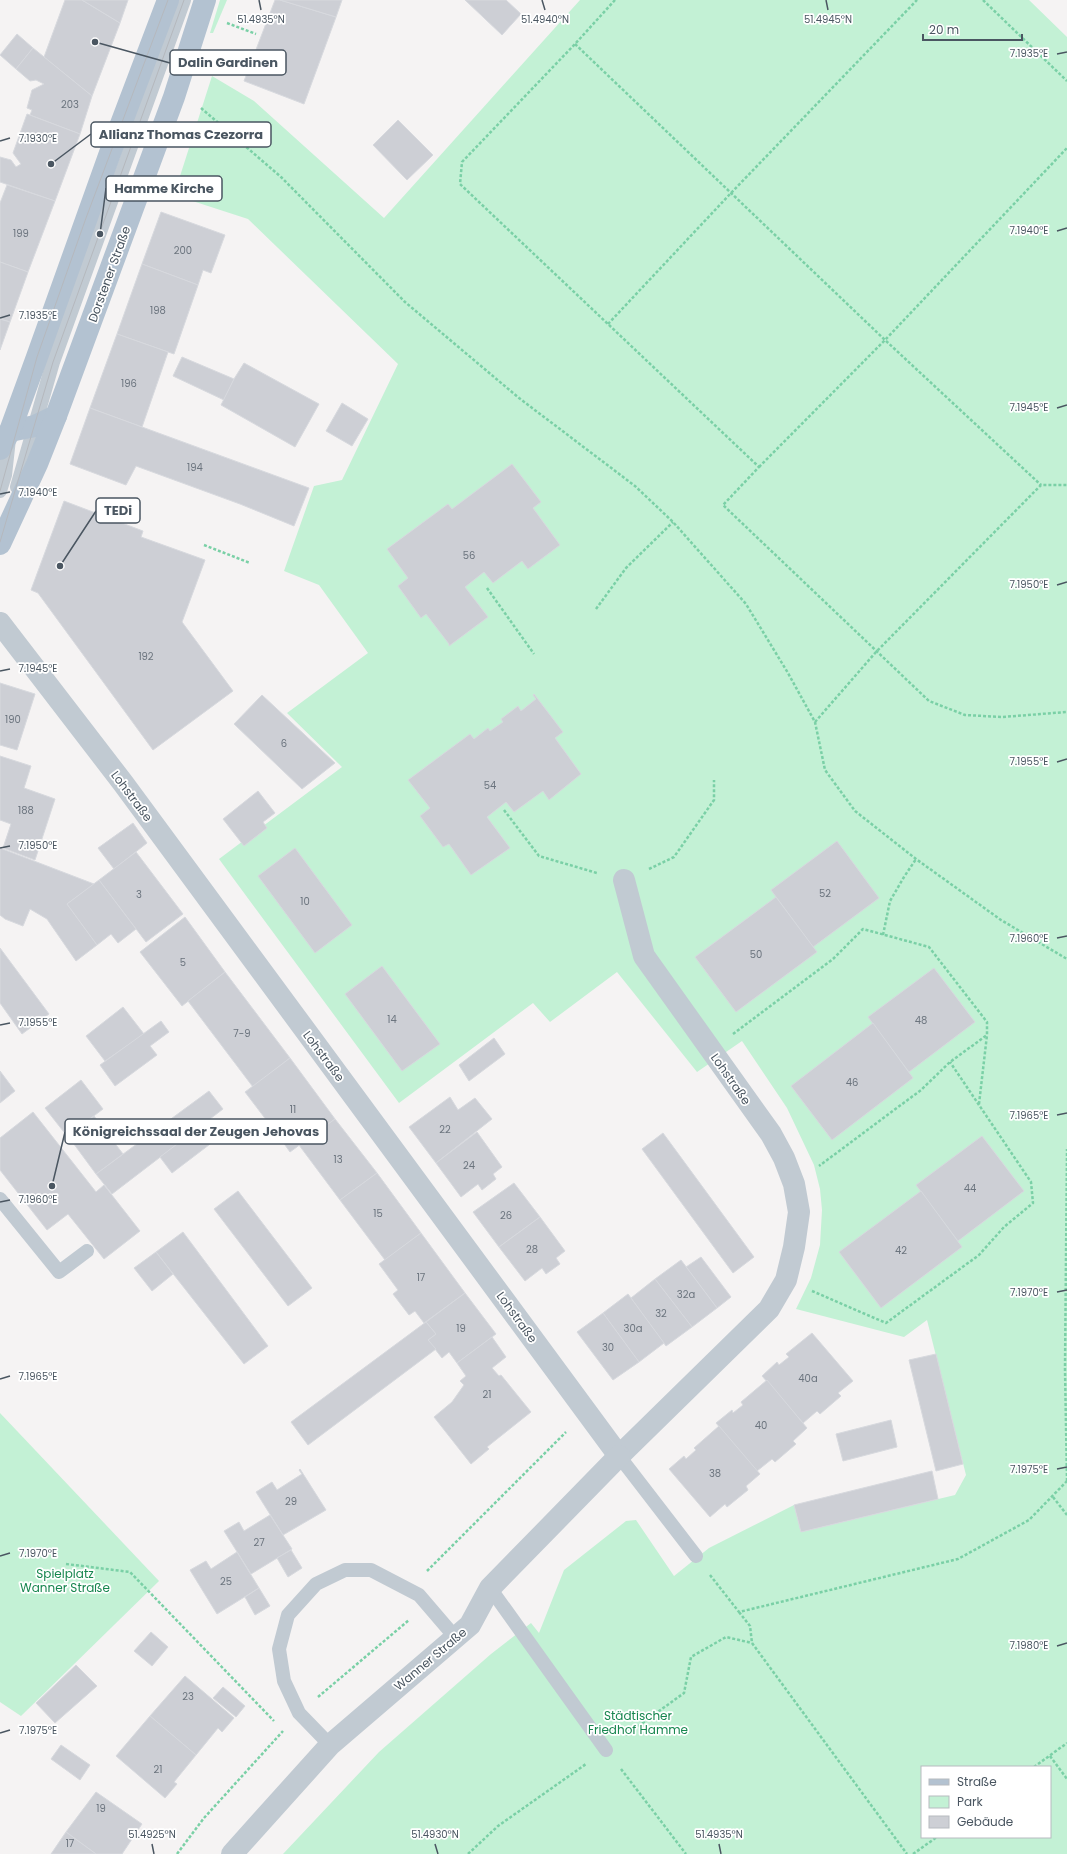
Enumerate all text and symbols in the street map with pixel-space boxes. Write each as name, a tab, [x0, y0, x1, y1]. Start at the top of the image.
text: 51.4935°N	[237, 12, 285, 27]
text: 51.4940°N	[521, 12, 569, 27]
text: 51.4945°N	[804, 12, 852, 27]
scale bar	[923, 16, 1022, 42]
text: 20 m	[929, 21, 959, 38]
text: 7.1935°E	[1010, 46, 1048, 61]
callout: Dalin Gardinen	[170, 50, 286, 75]
text: Dalin Gardinen	[178, 53, 278, 72]
house number: 203	[61, 97, 79, 112]
callout: Allianz Thomas Czezorra	[91, 122, 271, 147]
text: Allianz Thomas Czezorra	[99, 125, 263, 144]
text: 7.1930°E	[19, 131, 57, 146]
callout: Hamme Kirche	[106, 176, 222, 201]
text: Hamme Kirche	[114, 179, 214, 198]
text: 7.1940°E	[1010, 223, 1048, 238]
street label: Dorstener Straße	[84, 224, 134, 324]
house number: 199	[13, 226, 29, 241]
house number: 200	[174, 243, 192, 258]
house number: 198	[150, 303, 166, 318]
text: 7.1935°E	[19, 308, 57, 323]
house number: 196	[121, 376, 137, 391]
text: 7.1945°E	[1010, 400, 1048, 415]
house number: 194	[187, 460, 203, 475]
text: 7.1940°E	[19, 485, 57, 500]
callout: TEDi	[96, 498, 140, 523]
text: TEDi	[104, 501, 132, 520]
house number: 56	[463, 548, 475, 563]
text: 7.1950°E	[1010, 577, 1048, 592]
house number: 192	[138, 649, 154, 664]
text: 7.1945°E	[19, 661, 57, 676]
house number: 190	[5, 712, 21, 727]
house number: 6	[281, 736, 287, 751]
text: 7.1955°E	[1010, 754, 1048, 769]
street label: Lohstraße	[107, 767, 157, 825]
house number: 54	[484, 778, 496, 793]
house number: 188	[18, 803, 34, 818]
text: 7.1950°E	[19, 838, 57, 853]
house number: 52	[819, 886, 831, 901]
house number: 3	[136, 887, 142, 902]
house number: 10	[300, 894, 310, 909]
text: 7.1960°E	[1010, 931, 1048, 946]
house number: 50	[750, 947, 762, 962]
house number: 5	[180, 955, 186, 970]
house number: 14	[387, 1012, 397, 1027]
house number: 48	[915, 1013, 927, 1028]
text: 7.1955°E	[19, 1015, 57, 1030]
house number: 7-9	[233, 1026, 251, 1041]
street label: Lohstraße	[299, 1027, 349, 1085]
street label: Lohstraße	[707, 1050, 755, 1108]
house number: 46	[846, 1075, 858, 1090]
house number: 11	[290, 1102, 296, 1117]
text: 7.1965°E	[1010, 1108, 1048, 1123]
callout: Königreichssaal der Zeugen Jehovas	[65, 1119, 327, 1144]
text: Königreichssaal der Zeugen Jehovas	[73, 1122, 319, 1141]
house number: 22	[439, 1122, 451, 1137]
house number: 13	[333, 1152, 343, 1167]
house number: 24	[463, 1158, 475, 1173]
house number: 44	[964, 1181, 976, 1196]
text: 7.1960°E	[19, 1192, 57, 1207]
house number: 15	[373, 1206, 383, 1221]
house number: 26	[500, 1208, 512, 1223]
house number: 28	[526, 1242, 538, 1257]
house number: 42	[895, 1243, 907, 1258]
house number: 17	[417, 1270, 426, 1285]
text: 7.1970°E	[1010, 1285, 1048, 1300]
house number: 32a	[677, 1287, 695, 1302]
street label: Lohstraße	[493, 1288, 541, 1346]
house number: 32	[655, 1306, 667, 1321]
house number: 19	[456, 1321, 466, 1336]
house number: 30a	[624, 1321, 642, 1336]
house number: 30	[602, 1340, 614, 1355]
text: 7.1965°E	[19, 1369, 57, 1384]
house number: 40a	[798, 1371, 818, 1386]
house number: 21	[483, 1387, 491, 1402]
house number: 40	[755, 1418, 767, 1433]
text: 7.1975°E	[1010, 1462, 1048, 1477]
house number: 38	[709, 1466, 721, 1481]
house number: 29	[285, 1494, 297, 1509]
house number: 27	[253, 1535, 265, 1550]
text: 7.1970°E	[19, 1546, 57, 1561]
park label: Spielplatz Wanner Straße	[20, 1565, 110, 1596]
house number: 25	[220, 1574, 232, 1589]
street label: Wanner Straße	[390, 1624, 470, 1694]
text: 7.1980°E	[1010, 1638, 1048, 1653]
house number: 23	[182, 1689, 194, 1704]
park label: Städtischer Friedhof Hamme	[588, 1707, 688, 1738]
text: 7.1975°E	[19, 1723, 57, 1738]
house number: 21	[154, 1762, 162, 1777]
legend	[921, 1766, 1051, 1838]
text: Straße	[957, 1773, 997, 1790]
text: Park	[957, 1793, 984, 1810]
house number: 19	[96, 1801, 106, 1816]
text: Gebäude	[957, 1813, 1013, 1830]
text: 51.4925°N	[128, 1827, 176, 1842]
text: 51.4930°N	[411, 1827, 459, 1842]
text: 51.4935°N	[695, 1827, 743, 1842]
house number: 17	[66, 1836, 75, 1851]

